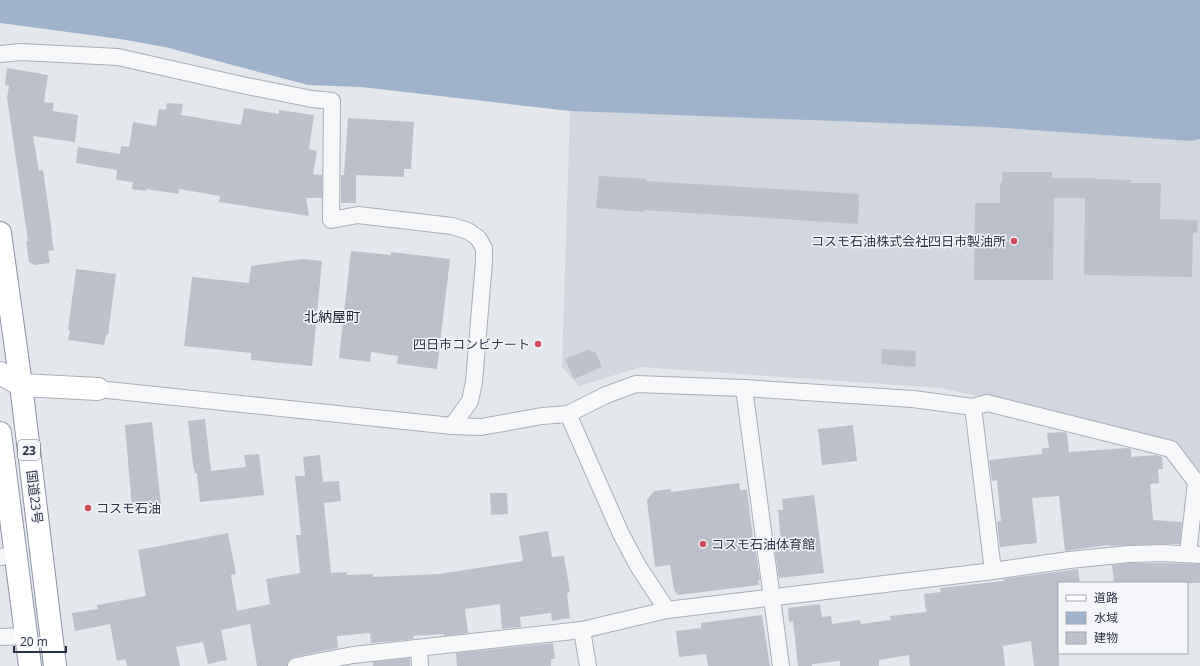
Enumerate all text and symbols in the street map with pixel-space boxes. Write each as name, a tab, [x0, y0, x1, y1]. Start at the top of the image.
place label: コスモ石油株式会社四日市製油所	[811, 232, 1006, 250]
marker: コスモ石油株式会社四日市製油所	[1009, 236, 1019, 246]
district label: 北納屋町	[304, 307, 360, 326]
place label: 四日市コンビナート	[413, 335, 530, 353]
marker: 四日市コンビナート	[533, 339, 543, 349]
road number: 23	[18, 440, 40, 460]
street label: 国道23号	[23, 469, 47, 525]
place label: コスモ石油	[96, 499, 161, 517]
marker: コスモ石油	[83, 503, 93, 513]
place label: コスモ石油体育館	[711, 535, 815, 553]
marker: コスモ石油体育館	[698, 539, 708, 549]
legend	[1058, 582, 1188, 654]
text: 道路	[1094, 589, 1118, 606]
text: 水域	[1094, 609, 1118, 626]
scale bar	[14, 628, 66, 654]
text: 建物	[1094, 629, 1118, 646]
text: 20 m	[20, 633, 48, 650]

